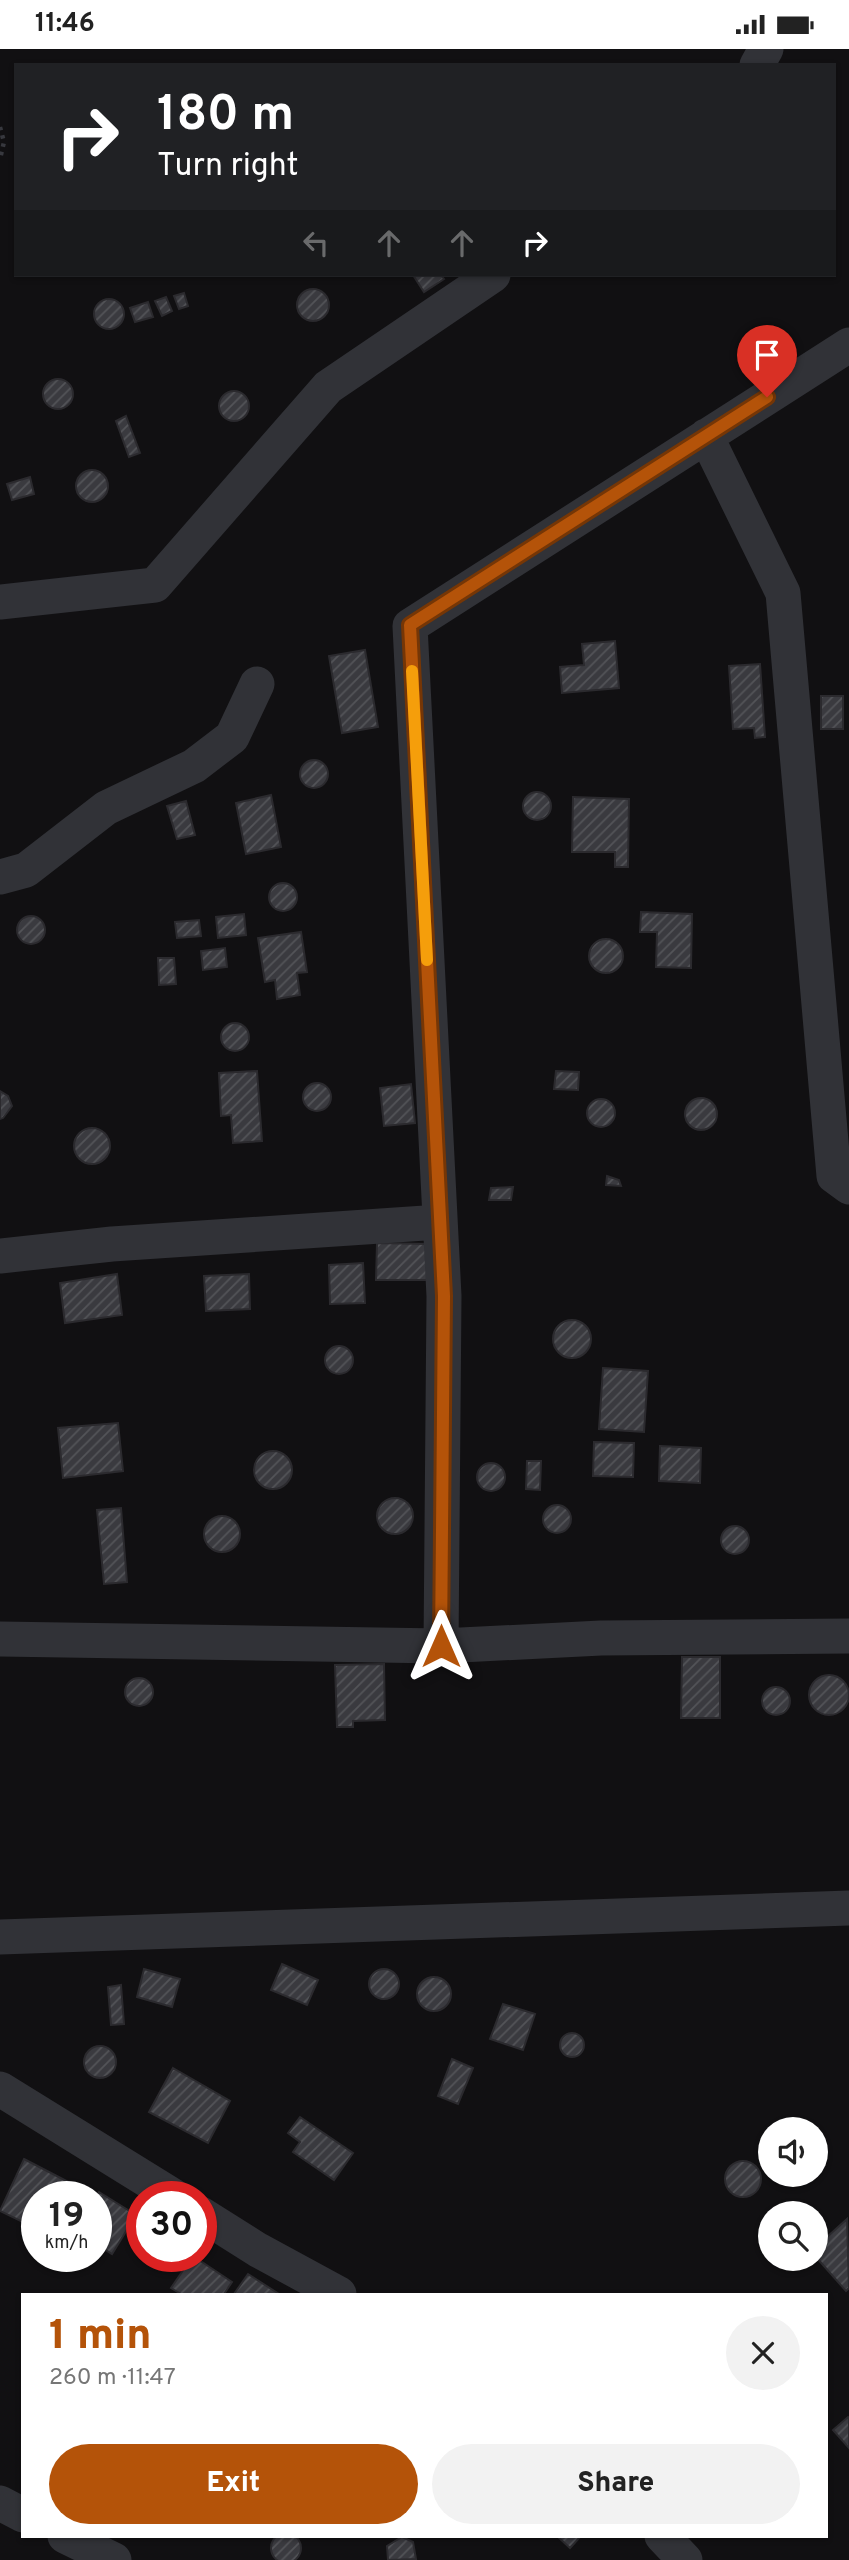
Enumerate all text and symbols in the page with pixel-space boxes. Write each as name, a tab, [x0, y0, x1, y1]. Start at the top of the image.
text: 11:46	[35, 8, 95, 41]
text: 180 m	[157, 86, 294, 148]
icon: right	[42, 91, 133, 182]
text: Turn right	[157, 147, 299, 187]
icon: left	[297, 224, 335, 262]
icon: ahead	[370, 224, 408, 262]
icon: ahead	[443, 224, 481, 262]
icon: right	[516, 224, 554, 262]
pin	[737, 325, 797, 397]
icon: arrive	[748, 336, 786, 374]
position arrow	[404, 1609, 478, 1683]
map controls	[758, 2117, 828, 2271]
button: sound	[758, 2117, 828, 2187]
speed limit sign: 30	[126, 2181, 217, 2272]
text: 19	[49, 2195, 84, 2239]
button: search	[758, 2201, 828, 2271]
text: km/h	[45, 2232, 88, 2255]
text: 1 min	[49, 2311, 152, 2364]
button: close	[726, 2316, 800, 2390]
text: 260 m · 11:47	[49, 2364, 176, 2393]
button: Exit	[49, 2444, 418, 2524]
button: Share	[432, 2444, 800, 2524]

